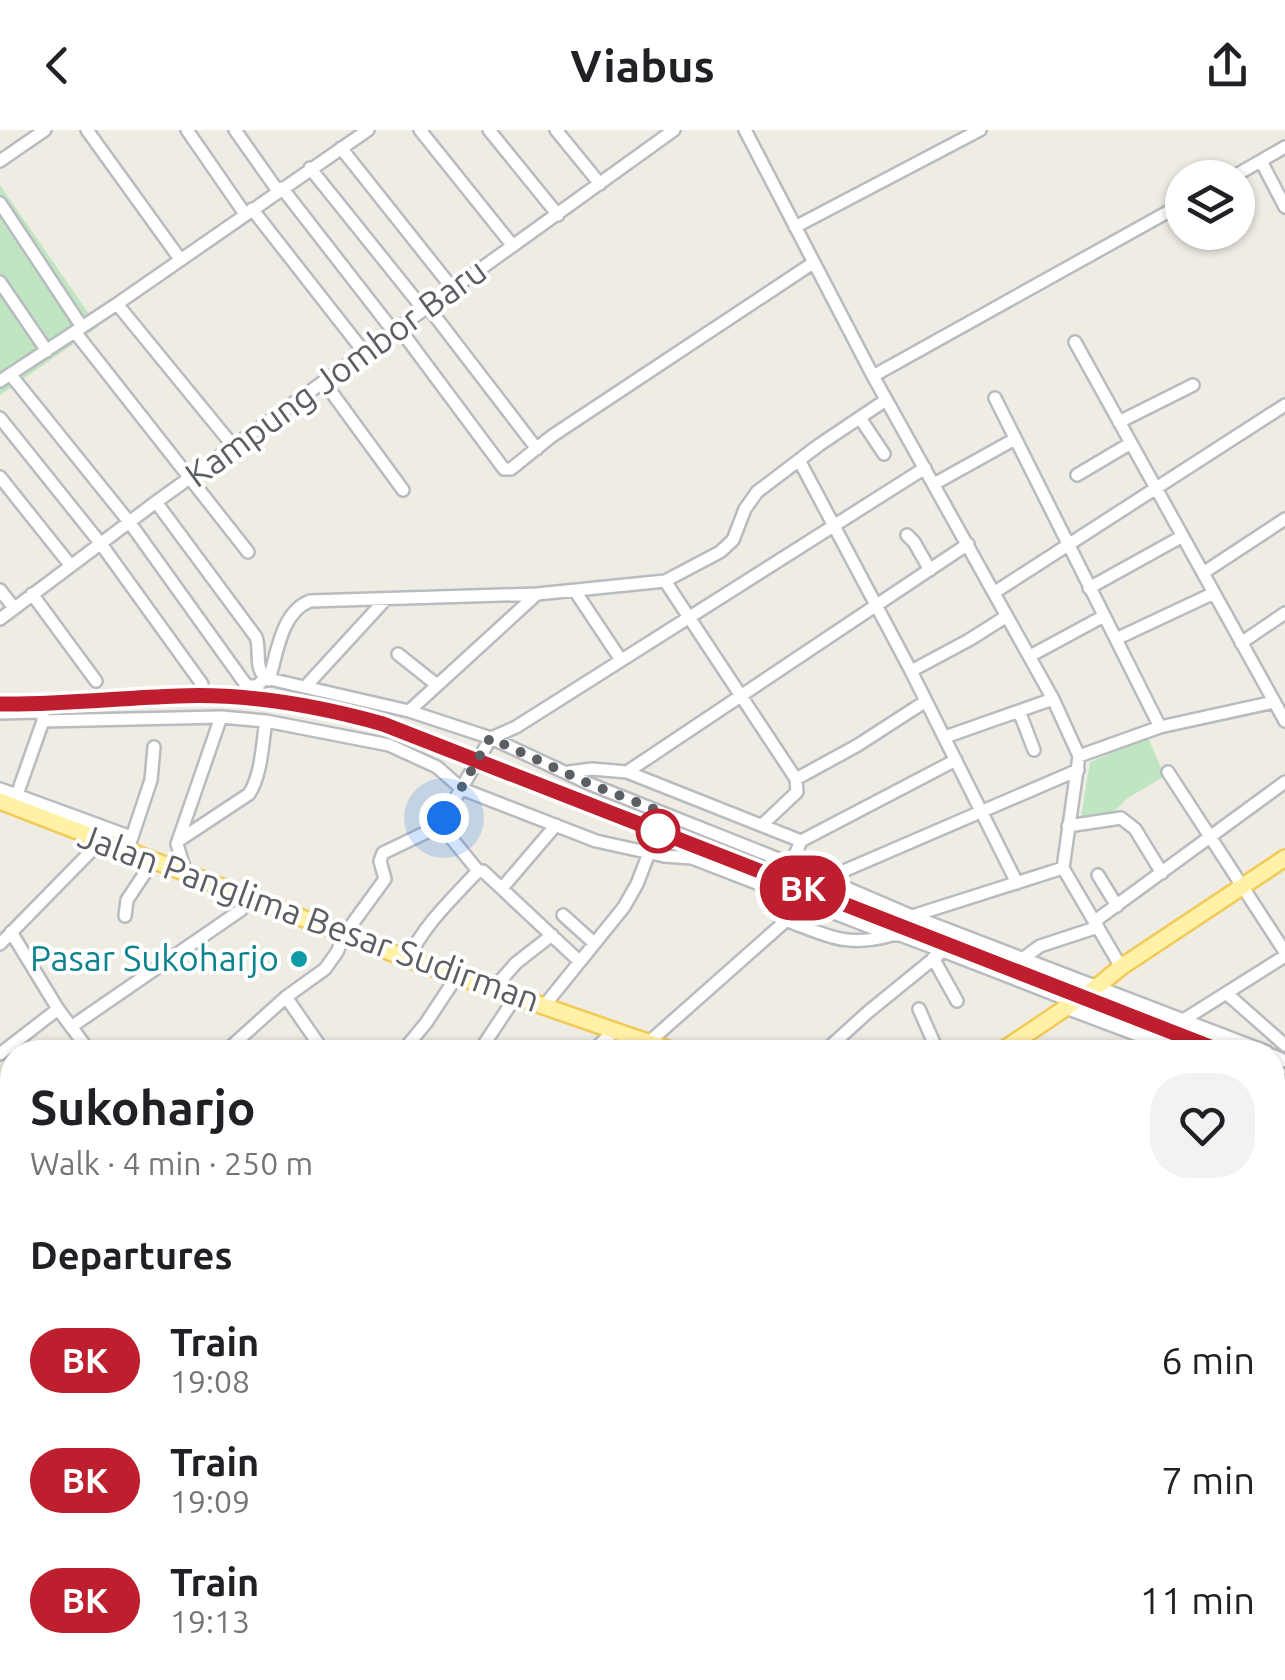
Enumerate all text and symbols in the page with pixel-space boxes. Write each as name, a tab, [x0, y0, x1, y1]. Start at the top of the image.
icon: back	[30, 38, 85, 93]
icon: share	[1200, 38, 1255, 93]
text: Viabus	[570, 40, 715, 91]
map controls	[1165, 160, 1255, 250]
button: layers	[1165, 160, 1255, 250]
street label: Kampung Jombor Baru	[177, 250, 493, 495]
your location	[419, 793, 469, 843]
unlabelled marker	[637, 810, 679, 852]
street label: Jalan Panglima Besar Sudirman	[73, 815, 545, 1019]
line badge: BK	[758, 856, 848, 920]
text: BK	[780, 868, 826, 908]
place label: Pasar Sukoharjo	[30, 938, 279, 978]
marker: Pasar Sukoharjo	[288, 948, 310, 970]
button: heart	[1150, 1073, 1255, 1178]
text: Sukoharjo	[30, 1080, 256, 1134]
text: Walk · 4 min · 250 m	[30, 1145, 313, 1181]
text: Departures	[30, 1234, 232, 1276]
text: Train	[170, 1321, 259, 1363]
text: 6 min	[1161, 1339, 1255, 1381]
text: BK	[62, 1340, 108, 1380]
text: 19:08	[170, 1363, 250, 1399]
text: Train	[170, 1441, 259, 1483]
text: 7 min	[1161, 1459, 1255, 1501]
text: BK	[62, 1460, 108, 1500]
text: 19:09	[170, 1483, 250, 1519]
text: Train	[170, 1561, 259, 1603]
text: 11 min	[1140, 1579, 1255, 1621]
text: BK	[62, 1580, 108, 1620]
text: 19:13	[170, 1603, 250, 1639]

